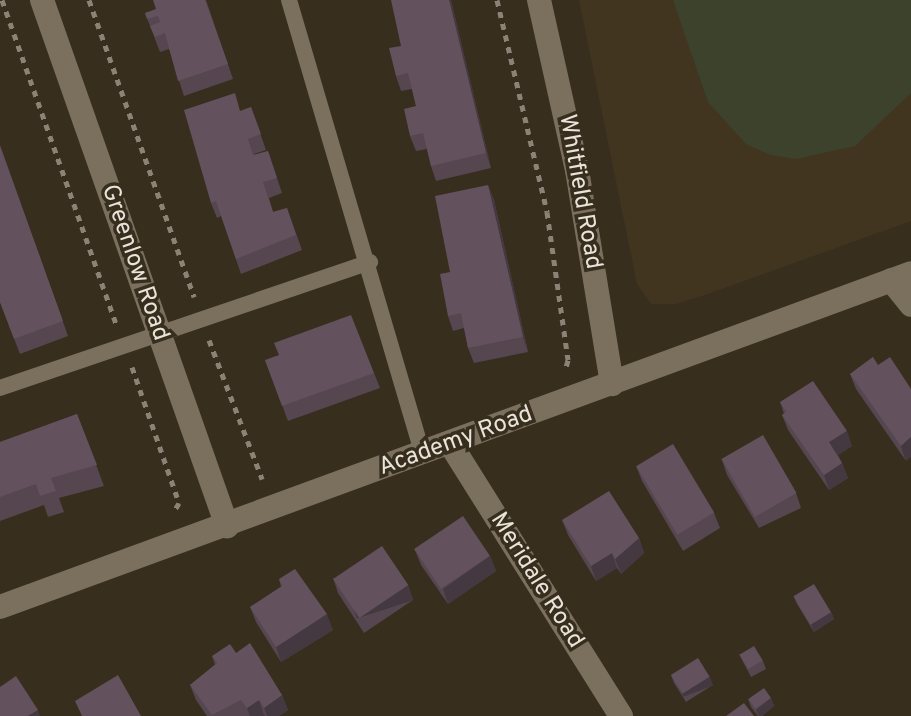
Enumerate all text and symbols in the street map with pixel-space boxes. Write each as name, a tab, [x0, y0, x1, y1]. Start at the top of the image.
street label: Whitfield Road	[551, 112, 607, 272]
street label: Greenlow Road	[94, 181, 174, 345]
street label: Academy Road	[375, 401, 537, 483]
street label: Meridale Road	[483, 508, 589, 654]

